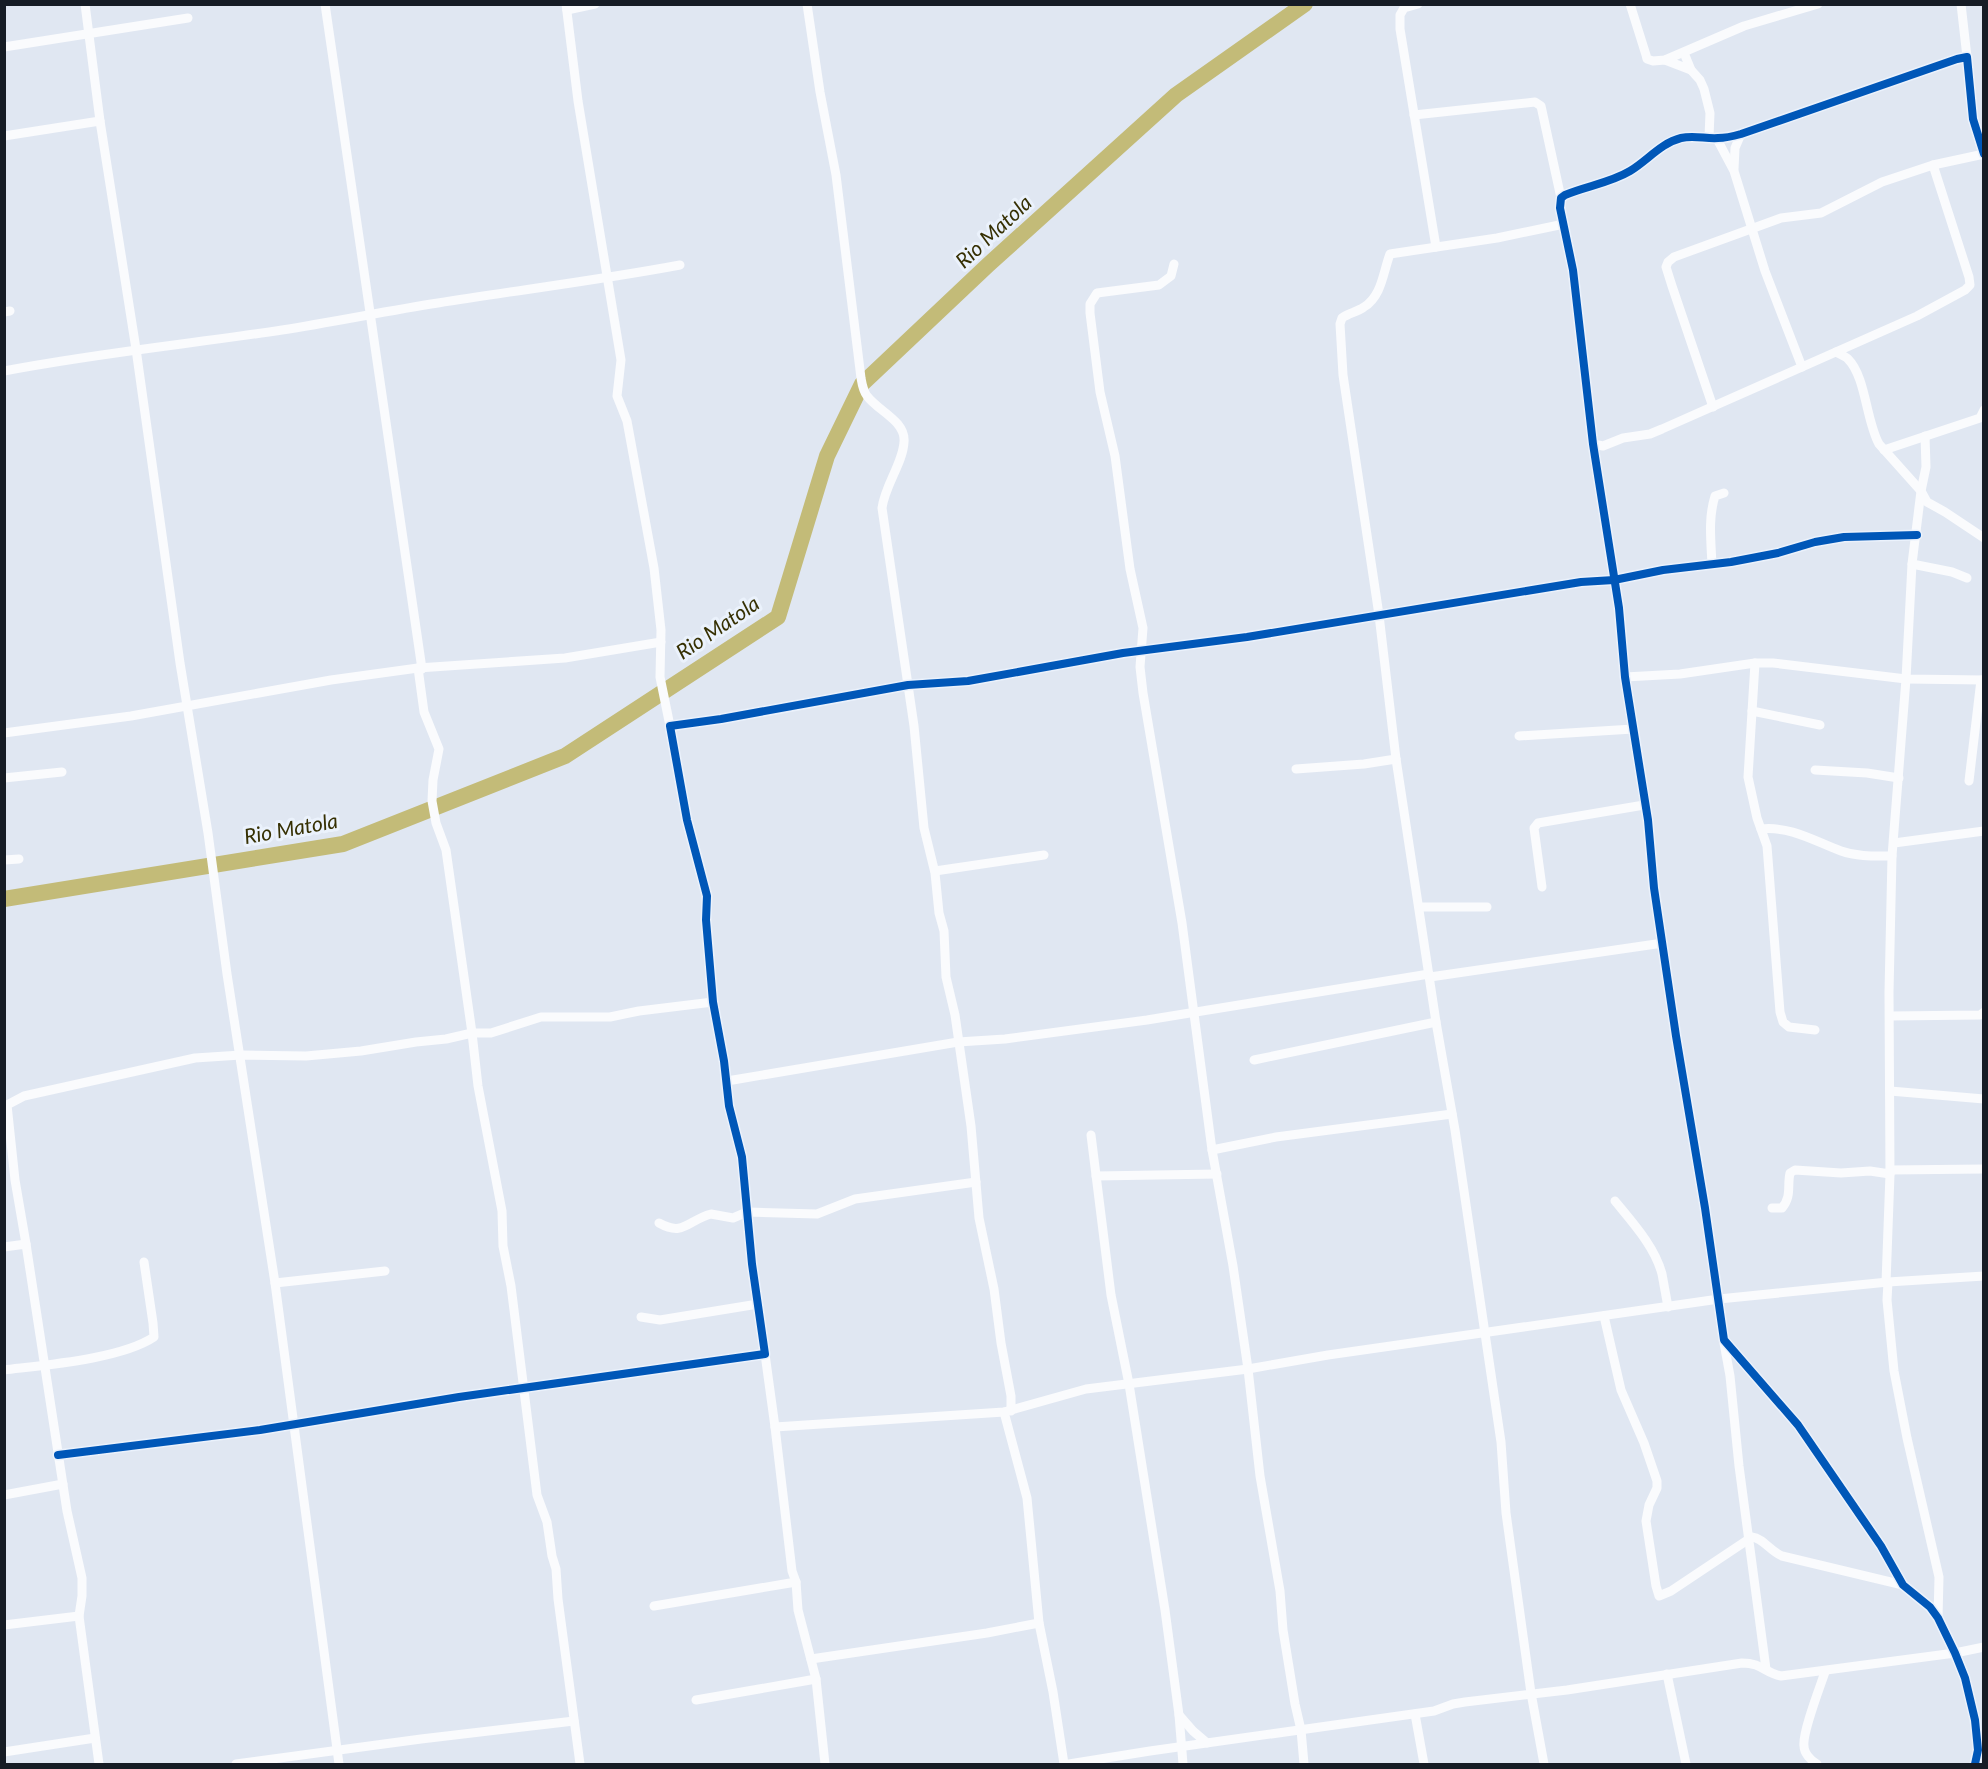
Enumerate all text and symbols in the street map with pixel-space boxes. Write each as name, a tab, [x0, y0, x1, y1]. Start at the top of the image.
water label: Rio Matola	[950, 189, 1036, 272]
water label: Rio Matola	[671, 590, 763, 664]
water label: Rio Matola	[242, 807, 340, 848]

